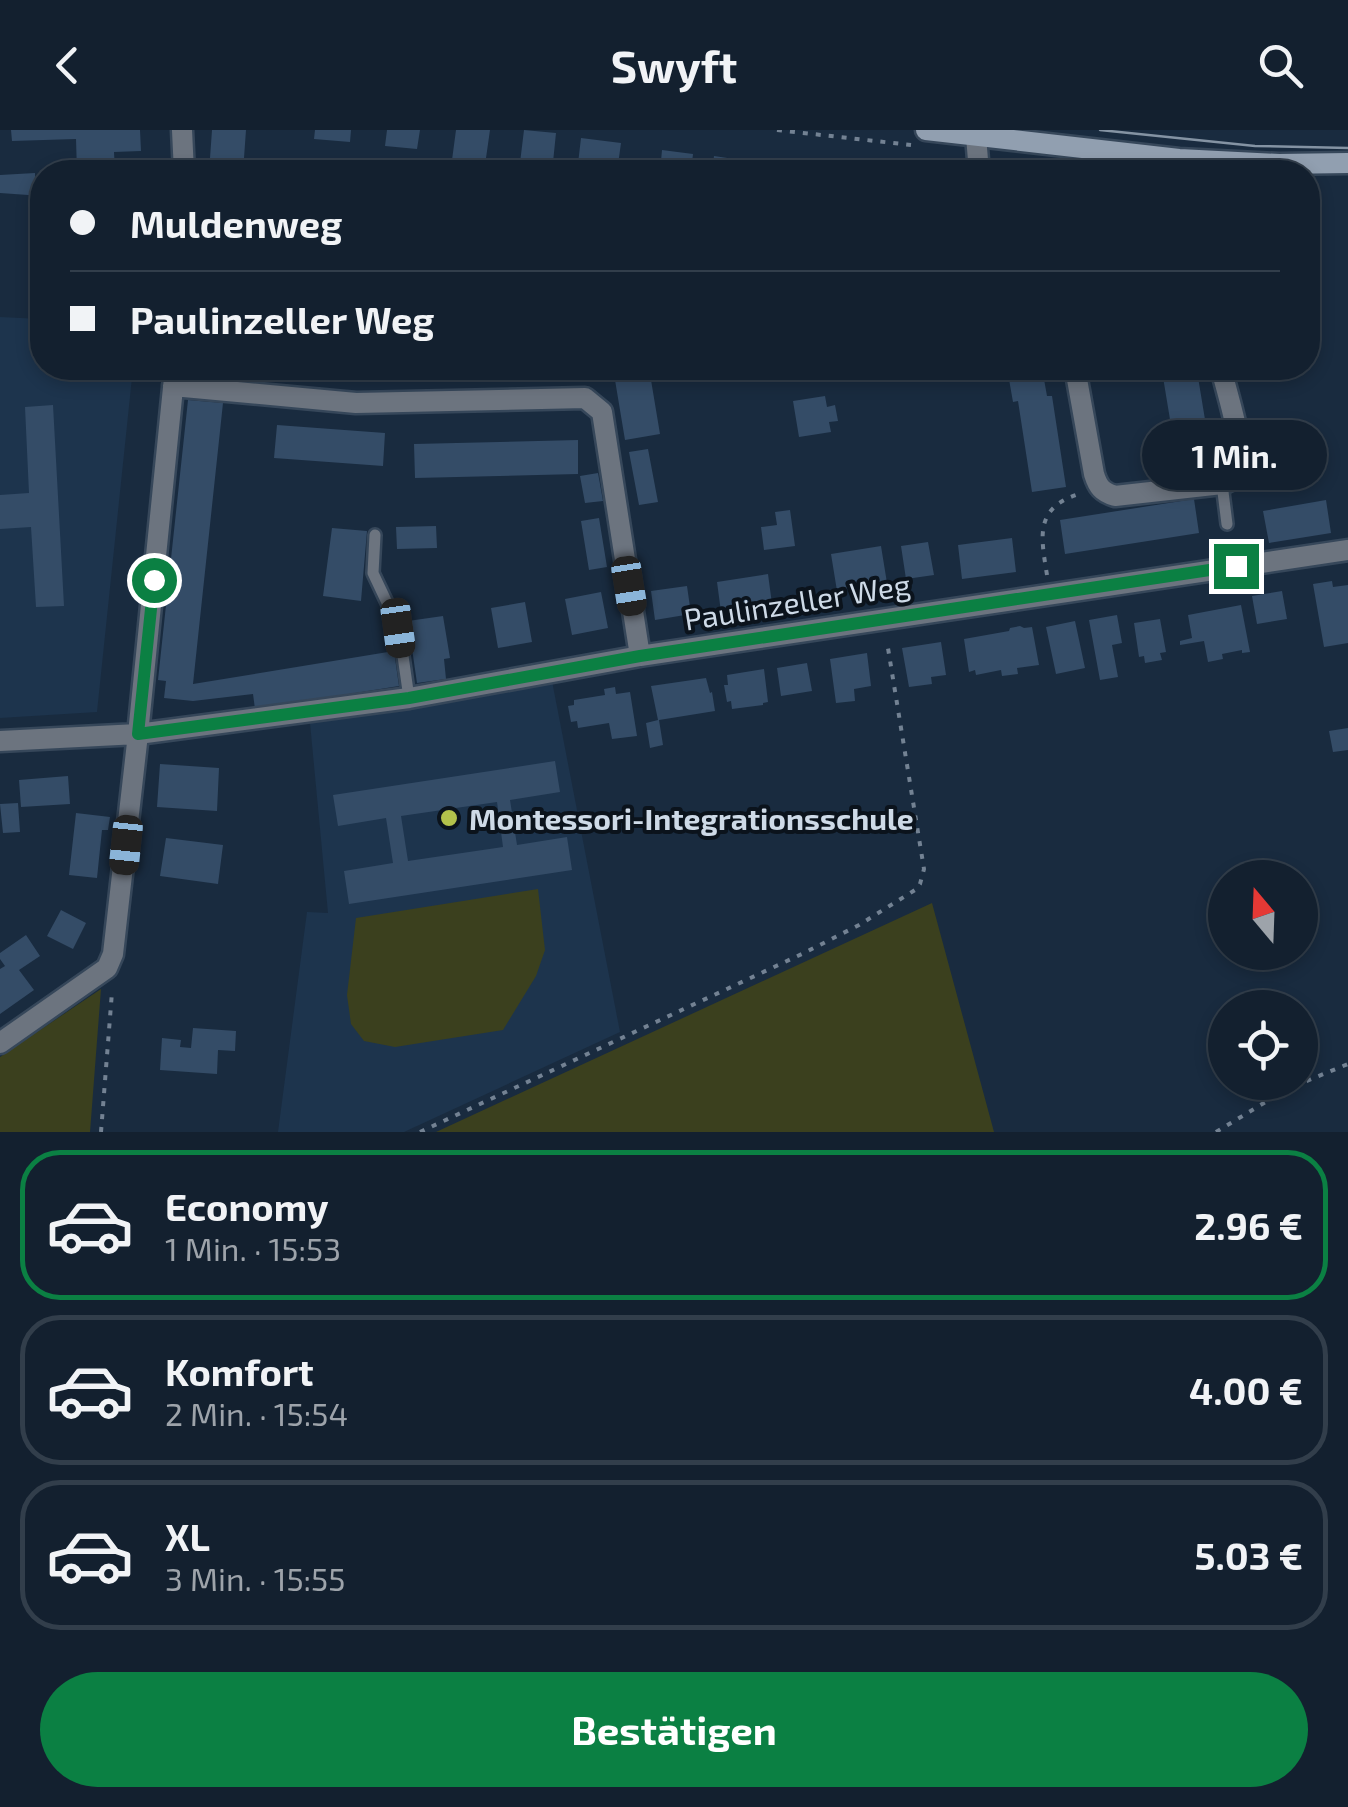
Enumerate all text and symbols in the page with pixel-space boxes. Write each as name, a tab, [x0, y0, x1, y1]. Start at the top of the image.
icon: back	[40, 38, 95, 93]
text: Swyft	[611, 38, 737, 92]
icon: search	[1253, 38, 1308, 93]
text: Muldenweg	[130, 200, 342, 246]
text: Paulinzeller Weg	[130, 296, 434, 342]
callout: 1 Min.	[1144, 421, 1328, 491]
text: 1 Min.	[1192, 436, 1277, 474]
route end	[1214, 544, 1259, 589]
car	[609, 554, 649, 618]
route start	[132, 558, 177, 603]
street label: Paulinzeller Weg	[681, 565, 913, 637]
car	[379, 596, 417, 660]
place label: Montessori-Integrationsschule	[469, 800, 914, 836]
marker: Montessori-Integrationsschule	[438, 807, 460, 829]
car	[108, 814, 144, 876]
north arrow	[1208, 860, 1318, 970]
map controls	[1208, 860, 1318, 1100]
button: locate	[1208, 990, 1318, 1100]
icon: car	[45, 1180, 135, 1270]
text: Economy	[165, 1183, 329, 1229]
text: 2.96 €	[1194, 1202, 1303, 1248]
text: 1 Min. · 15:53	[165, 1229, 341, 1267]
icon: car	[45, 1345, 135, 1435]
text: Komfort	[165, 1348, 314, 1394]
text: 4.00 €	[1189, 1367, 1303, 1413]
text: 2 Min. · 15:54	[165, 1394, 348, 1432]
icon: car	[45, 1510, 135, 1600]
text: XL	[165, 1513, 210, 1559]
text: 5.03 €	[1195, 1532, 1303, 1578]
text: 3 Min. · 15:55	[165, 1559, 345, 1597]
button: Bestätigen	[40, 1672, 1308, 1787]

